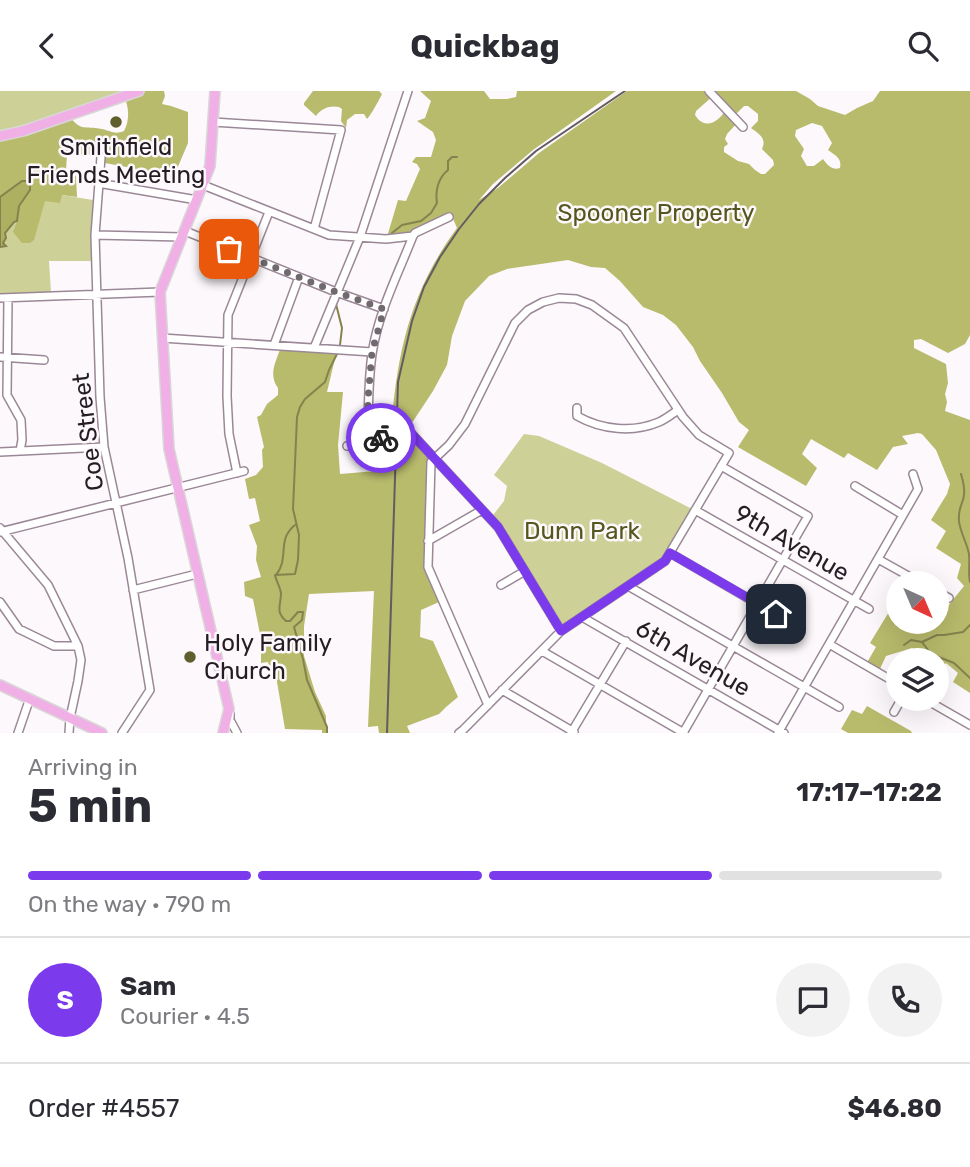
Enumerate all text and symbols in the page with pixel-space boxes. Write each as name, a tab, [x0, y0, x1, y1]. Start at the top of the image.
icon: back	[28, 27, 66, 65]
text: Quickbag	[410, 27, 560, 65]
icon: search	[904, 27, 942, 65]
marker: Smithfield Friends Meeting	[108, 114, 124, 130]
place label: Smithfield Friends Meeting	[27, 133, 205, 189]
park label: Spooner Property	[558, 199, 754, 227]
pin	[199, 219, 259, 279]
icon: bag	[210, 230, 248, 268]
street label: Coe Street	[67, 372, 109, 492]
courier	[346, 403, 416, 473]
icon: bike	[362, 419, 400, 457]
street label: 9th Avenue	[730, 499, 854, 587]
park label: Dunn Park	[524, 517, 641, 545]
north arrow	[886, 571, 948, 633]
map controls	[886, 571, 949, 711]
pin	[746, 584, 806, 644]
icon: home	[757, 595, 795, 633]
street label: 6th Avenue	[631, 614, 755, 702]
place label: Holy Family Church	[204, 629, 332, 685]
button: layers	[886, 648, 949, 711]
marker: Holy Family Church	[182, 649, 198, 665]
text: Arriving in	[28, 753, 138, 781]
text: 17:17–17:22	[796, 777, 942, 808]
text: 5 min	[28, 779, 152, 834]
text: On the way · 790 m	[28, 890, 231, 918]
button: chat	[776, 963, 850, 1037]
button: phone	[868, 963, 942, 1037]
text: Sam	[120, 971, 176, 1002]
text: S	[56, 985, 74, 1016]
text: Courier · 4.5	[120, 1002, 250, 1030]
text: Order #4557	[28, 1093, 179, 1124]
text: $46.80	[847, 1093, 942, 1124]

